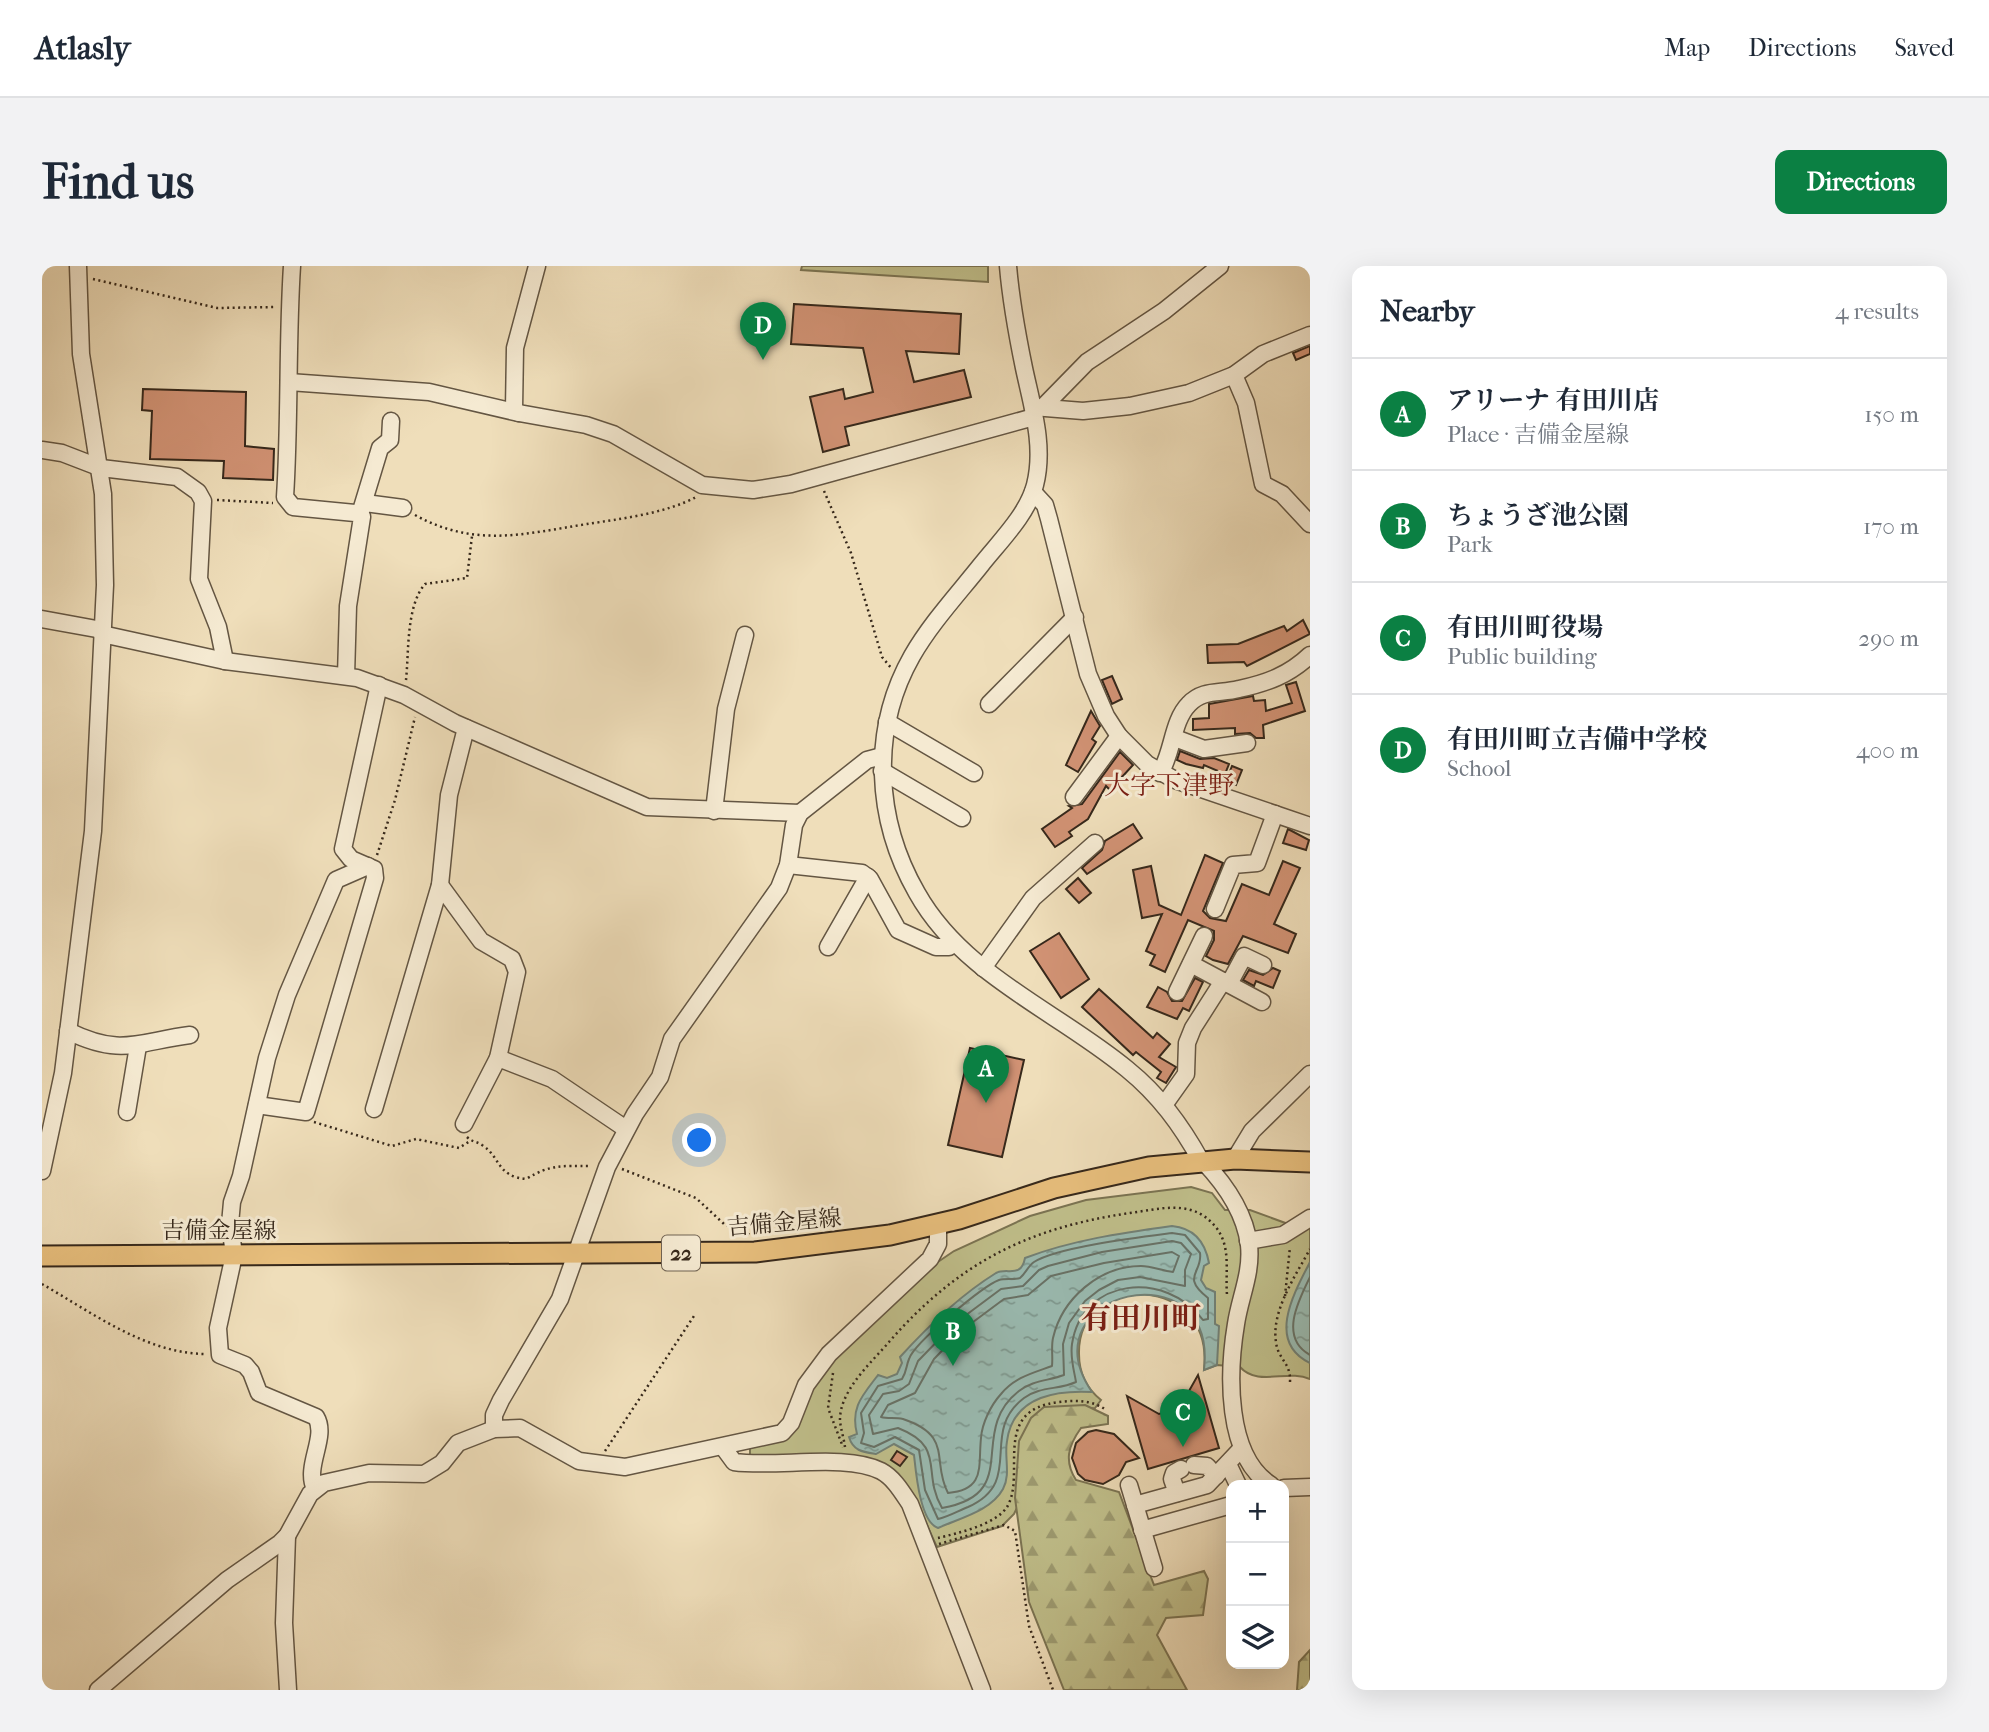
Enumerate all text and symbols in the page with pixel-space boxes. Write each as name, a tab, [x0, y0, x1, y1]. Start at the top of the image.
text: Atlasly	[35, 29, 130, 68]
text: Map	[1664, 34, 1710, 62]
text: Directions	[1748, 34, 1856, 62]
text: Saved	[1894, 34, 1954, 62]
button: Directions	[1775, 150, 1947, 214]
text: Find us	[42, 153, 194, 211]
text: Nearby	[1380, 294, 1475, 329]
text: 4 results	[1835, 298, 1919, 325]
pin: D	[740, 302, 786, 360]
text: アリーナ 有田川店	[1447, 385, 1660, 416]
text: A	[1396, 401, 1410, 428]
text: 150 m	[1864, 401, 1919, 428]
text: Place · 吉備金屋線	[1447, 421, 1629, 448]
text: ちょうざ池公園	[1447, 500, 1629, 531]
text: B	[1396, 513, 1410, 540]
text: 170 m	[1863, 513, 1919, 540]
text: Park	[1447, 531, 1493, 558]
text: 有田川町役場	[1447, 612, 1603, 643]
text: C	[1395, 625, 1411, 652]
text: 290 m	[1858, 625, 1919, 652]
text: Public building	[1447, 643, 1597, 670]
text: 有田川町立吉備中学校	[1447, 724, 1707, 755]
text: D	[1394, 737, 1412, 764]
text: 400 m	[1856, 737, 1919, 764]
text: School	[1447, 755, 1511, 782]
district label: 大字下津野	[1104, 770, 1234, 801]
pin: A	[963, 1045, 1009, 1103]
your location	[682, 1123, 716, 1157]
street label: 吉備金屋線	[726, 1204, 843, 1241]
street label: 吉備金屋線	[162, 1217, 277, 1244]
road number: 22	[662, 1236, 700, 1270]
district label: 有田川町	[1081, 1301, 1201, 1336]
pin: B	[930, 1308, 976, 1366]
pin: C	[1160, 1389, 1206, 1447]
map controls	[1226, 1480, 1289, 1669]
button: +	[1226, 1480, 1289, 1543]
button: −	[1226, 1543, 1289, 1606]
button: layers	[1226, 1606, 1289, 1669]

